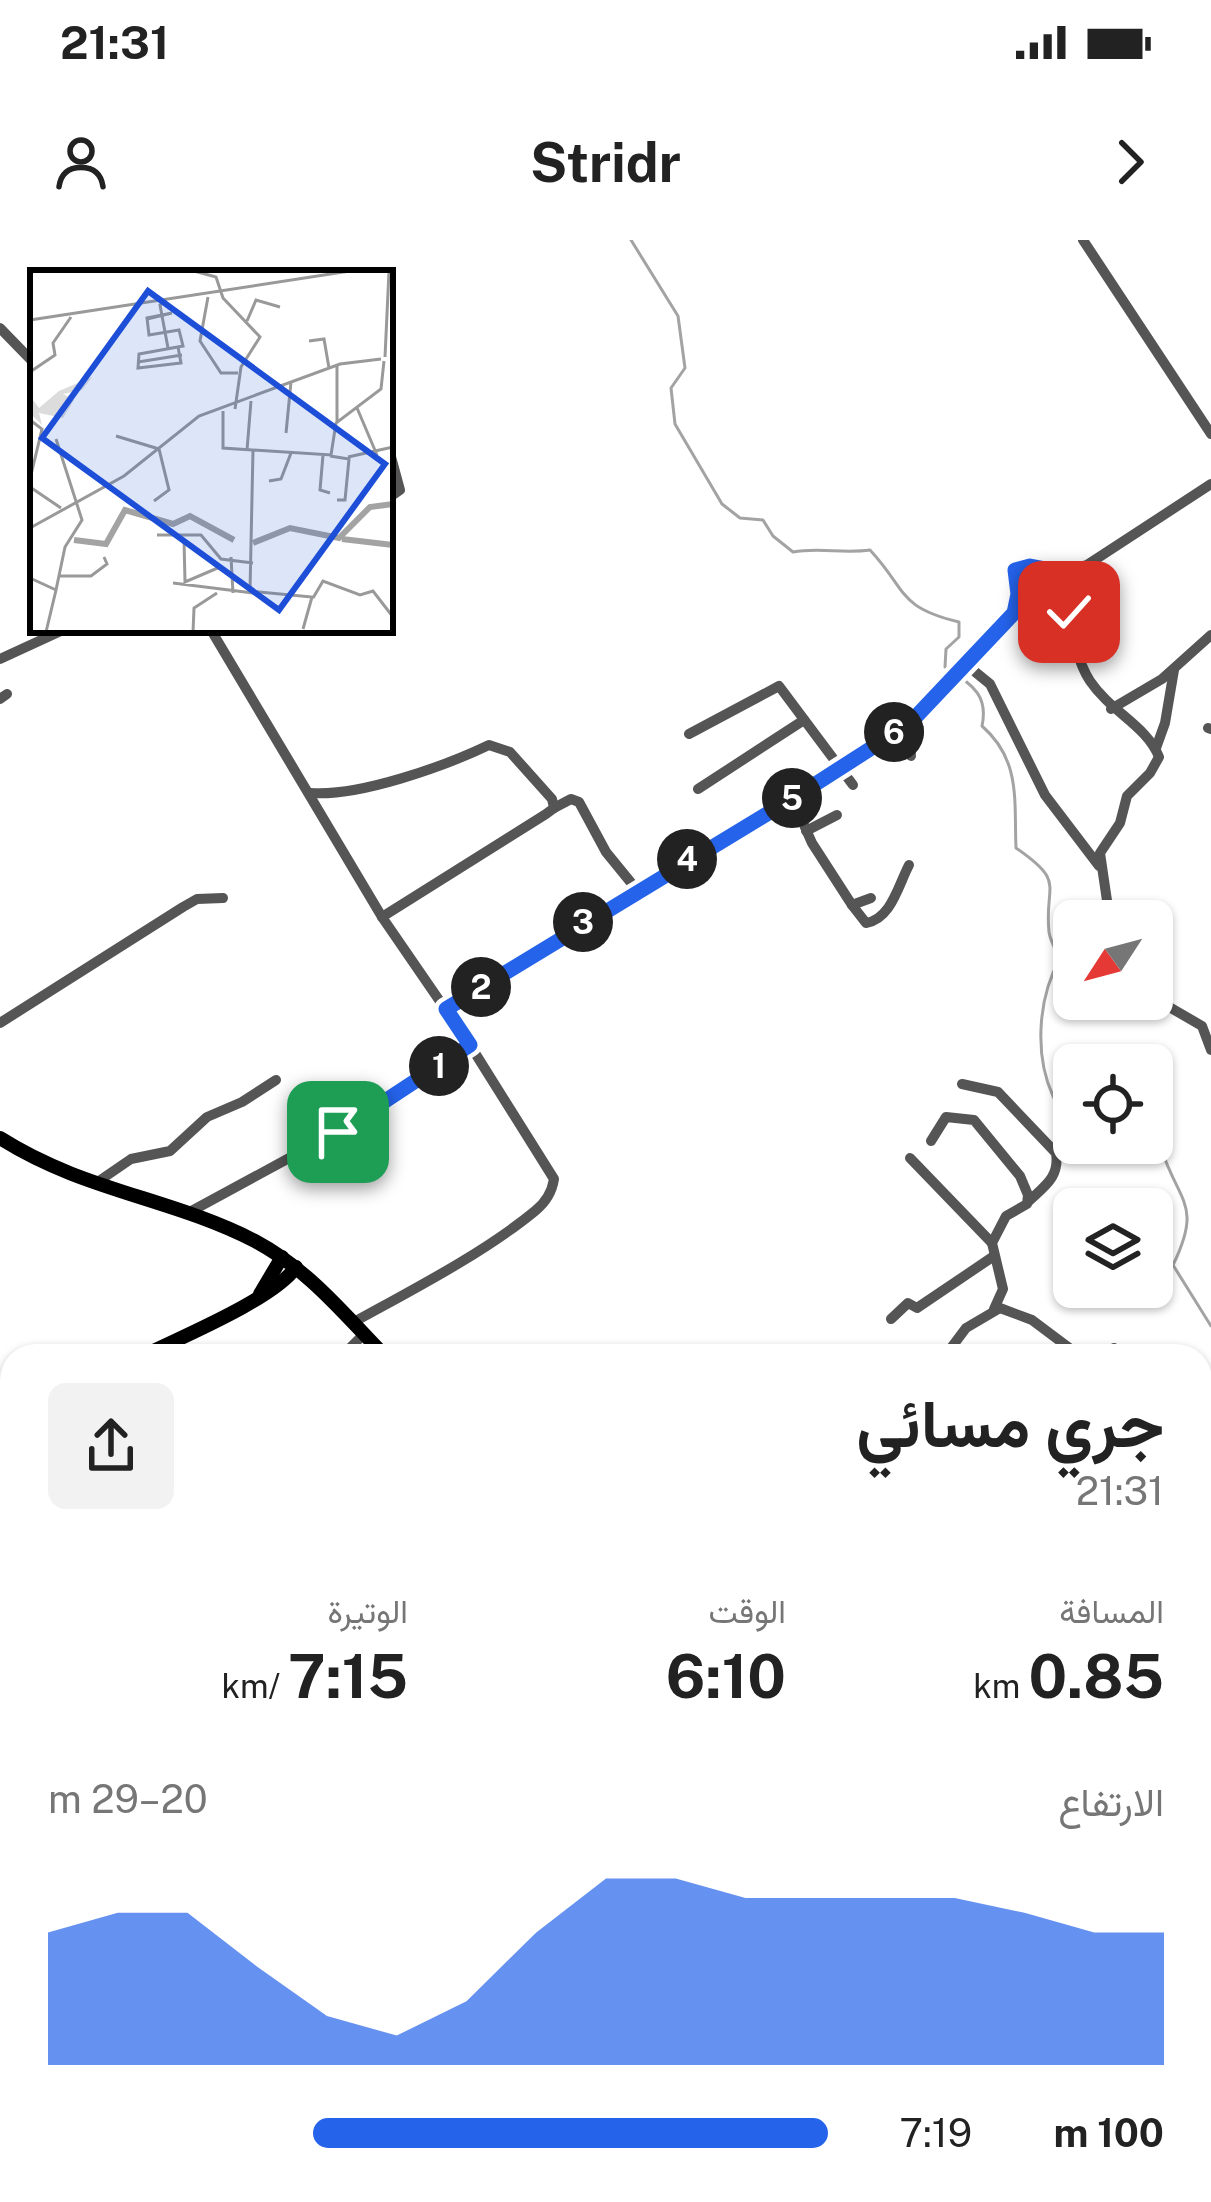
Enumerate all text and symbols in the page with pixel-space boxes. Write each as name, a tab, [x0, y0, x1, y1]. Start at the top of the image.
text: 21:31	[60, 16, 169, 69]
icon: person	[48, 129, 114, 195]
icon: forward	[1097, 129, 1163, 195]
text: Stridr	[530, 131, 681, 194]
inset map	[30, 270, 393, 633]
pin	[1018, 561, 1120, 663]
icon: check	[1036, 579, 1102, 645]
pin: 6	[864, 702, 924, 762]
text: 6	[883, 713, 905, 751]
pin: 5	[762, 768, 822, 828]
text: 5	[781, 779, 803, 817]
pin: 4	[657, 829, 717, 889]
text: 4	[676, 840, 698, 878]
pin: 3	[553, 892, 613, 952]
north arrow	[1053, 900, 1173, 1020]
map controls	[1053, 900, 1173, 1308]
text: 3	[572, 903, 594, 941]
pin: 2	[451, 957, 511, 1017]
text: 2	[471, 968, 491, 1006]
pin: 1	[409, 1036, 469, 1096]
button: locate	[1053, 1044, 1173, 1164]
text: 1	[432, 1047, 446, 1085]
pin	[287, 1081, 389, 1183]
icon: arrive	[305, 1099, 371, 1165]
button: layers	[1053, 1188, 1173, 1308]
button: share	[48, 1383, 174, 1509]
text: جري مسائي	[856, 1384, 1164, 1462]
text: 21:31	[1076, 1468, 1164, 1514]
text: الوتيرة	[327, 1592, 408, 1630]
text: الوقت	[708, 1592, 786, 1630]
text: المسافة	[1059, 1592, 1164, 1630]
text: 7:15	[288, 1641, 408, 1712]
text: 6:10	[666, 1641, 786, 1712]
text: 0.85	[1028, 1641, 1164, 1712]
text: /km	[221, 1667, 288, 1705]
text: km	[973, 1667, 1028, 1705]
text: 20–29 m	[48, 1776, 208, 1822]
text: الارتفاع	[1058, 1779, 1164, 1825]
text: 7:19	[900, 2110, 972, 2156]
text: 100 m	[1053, 2110, 1164, 2156]

